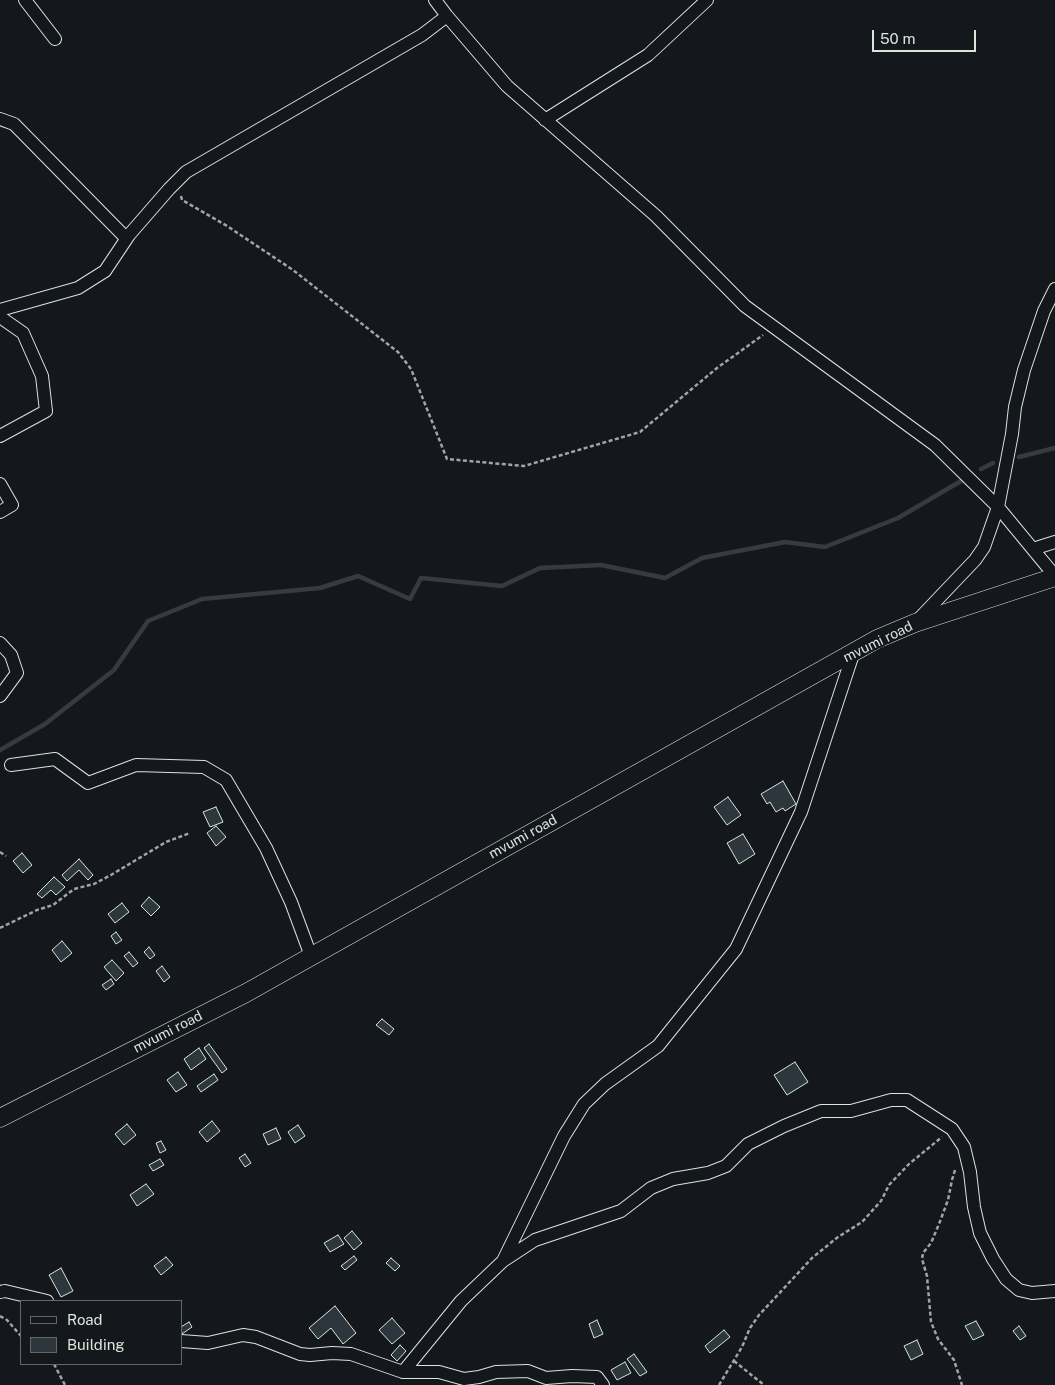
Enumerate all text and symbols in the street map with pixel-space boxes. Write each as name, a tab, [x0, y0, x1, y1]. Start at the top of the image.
scale bar	[875, 20, 979, 52]
text: 50 m	[880, 30, 915, 47]
street label: mvumi road	[840, 618, 916, 666]
street label: mvumi road	[486, 811, 560, 863]
street label: mvumi road	[131, 1007, 205, 1057]
legend	[20, 1300, 182, 1365]
text: Road	[67, 1311, 103, 1328]
text: Building	[67, 1336, 125, 1353]

